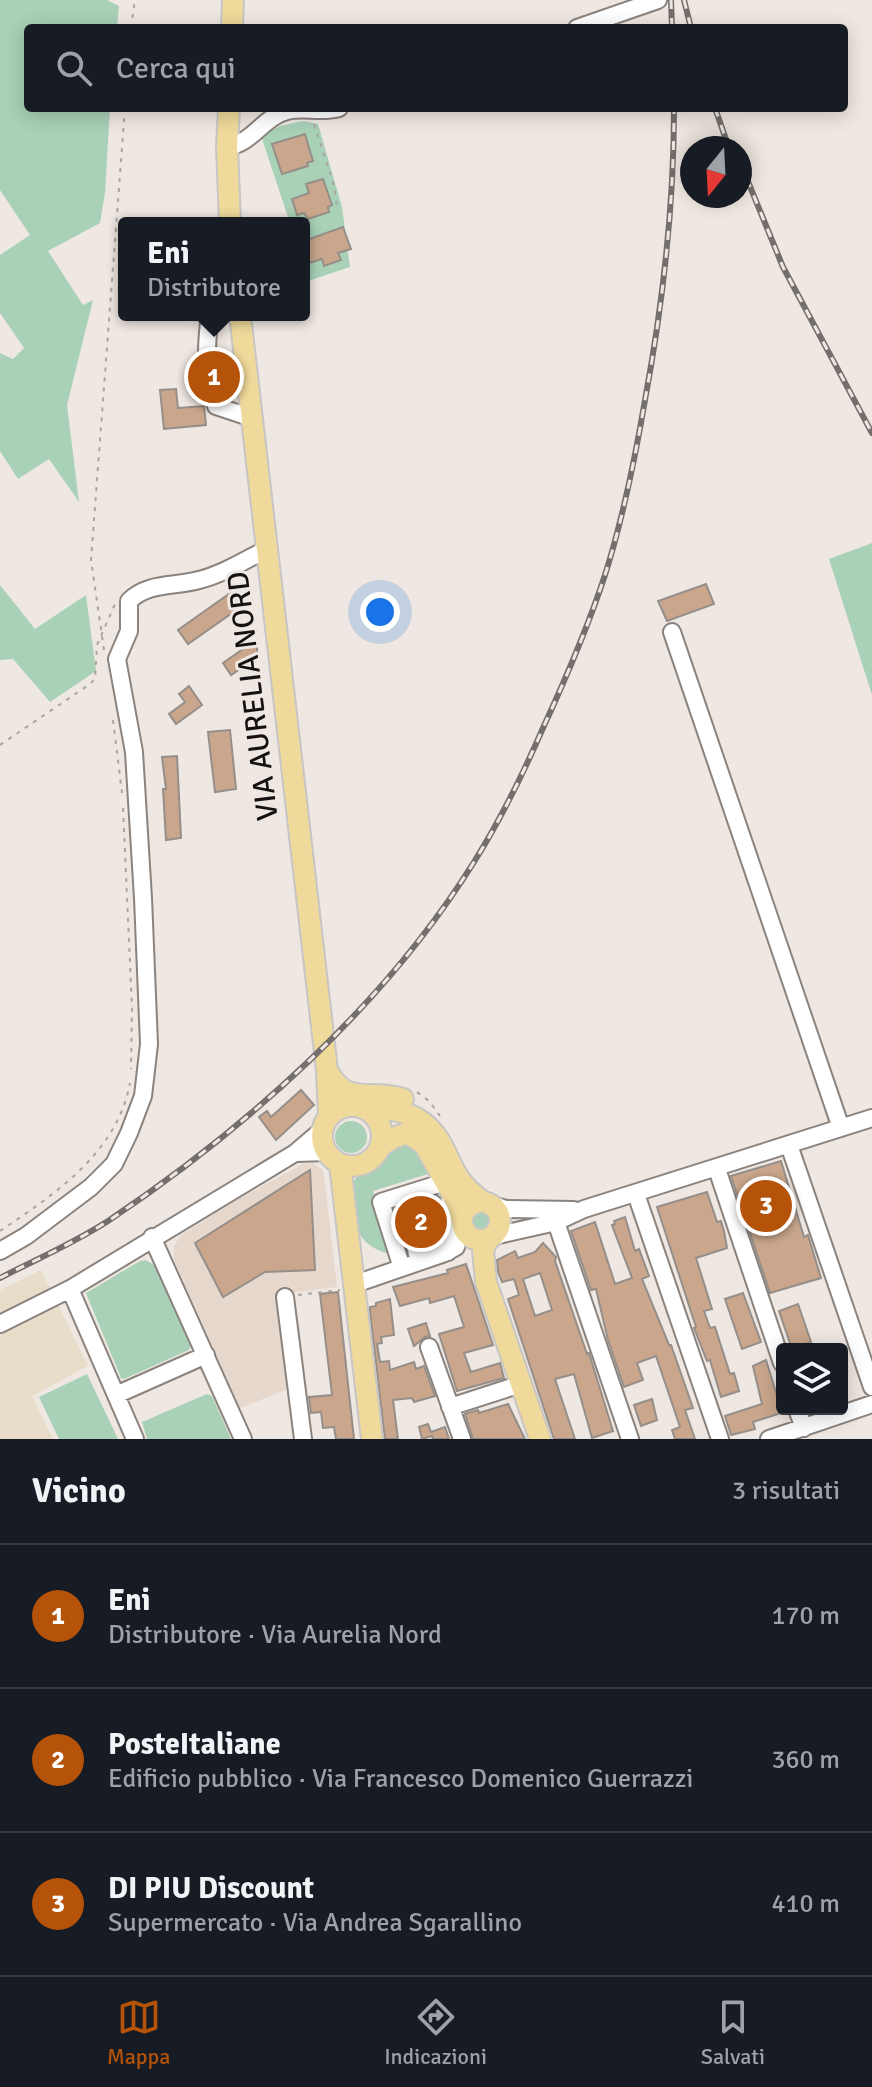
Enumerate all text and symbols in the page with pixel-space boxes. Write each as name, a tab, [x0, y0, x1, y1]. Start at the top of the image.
search box	[24, 24, 848, 112]
icon: search	[52, 46, 96, 90]
text: Cerca qui	[116, 50, 236, 87]
north arrow	[680, 136, 752, 208]
popup	[118, 217, 310, 321]
text: Eni	[147, 235, 190, 272]
text: Distributore	[147, 272, 281, 304]
pin: 1	[188, 347, 240, 407]
street label: VIA AURELIA NORD	[219, 569, 287, 823]
your location	[360, 592, 400, 632]
pin: 3	[740, 1176, 792, 1236]
pin: 2	[395, 1192, 447, 1252]
map controls	[776, 1343, 848, 1415]
button: layers	[776, 1343, 848, 1415]
text: Vicino	[32, 1470, 126, 1512]
text: 3 risultati	[732, 1475, 840, 1507]
text: Eni	[108, 1582, 151, 1619]
text: 1	[51, 1600, 65, 1632]
text: 170 m	[771, 1600, 840, 1632]
text: Distributore · Via Aurelia Nord	[108, 1619, 442, 1651]
text: PosteItaliane	[108, 1726, 281, 1763]
text: 2	[51, 1744, 65, 1776]
text: 360 m	[771, 1744, 840, 1776]
text: Edificio pubblico · Via Francesco Domenico Guerrazzi	[108, 1763, 693, 1795]
text: DI PIU Discount	[108, 1870, 314, 1907]
text: 3	[51, 1888, 65, 1920]
text: 410 m	[771, 1888, 840, 1920]
text: Supermercato · Via Andrea Sgarallino	[108, 1907, 522, 1939]
tab: Mappa	[107, 1995, 170, 2070]
tab: Indicazioni	[384, 1995, 487, 2070]
tab: Salvati	[701, 1995, 765, 2070]

